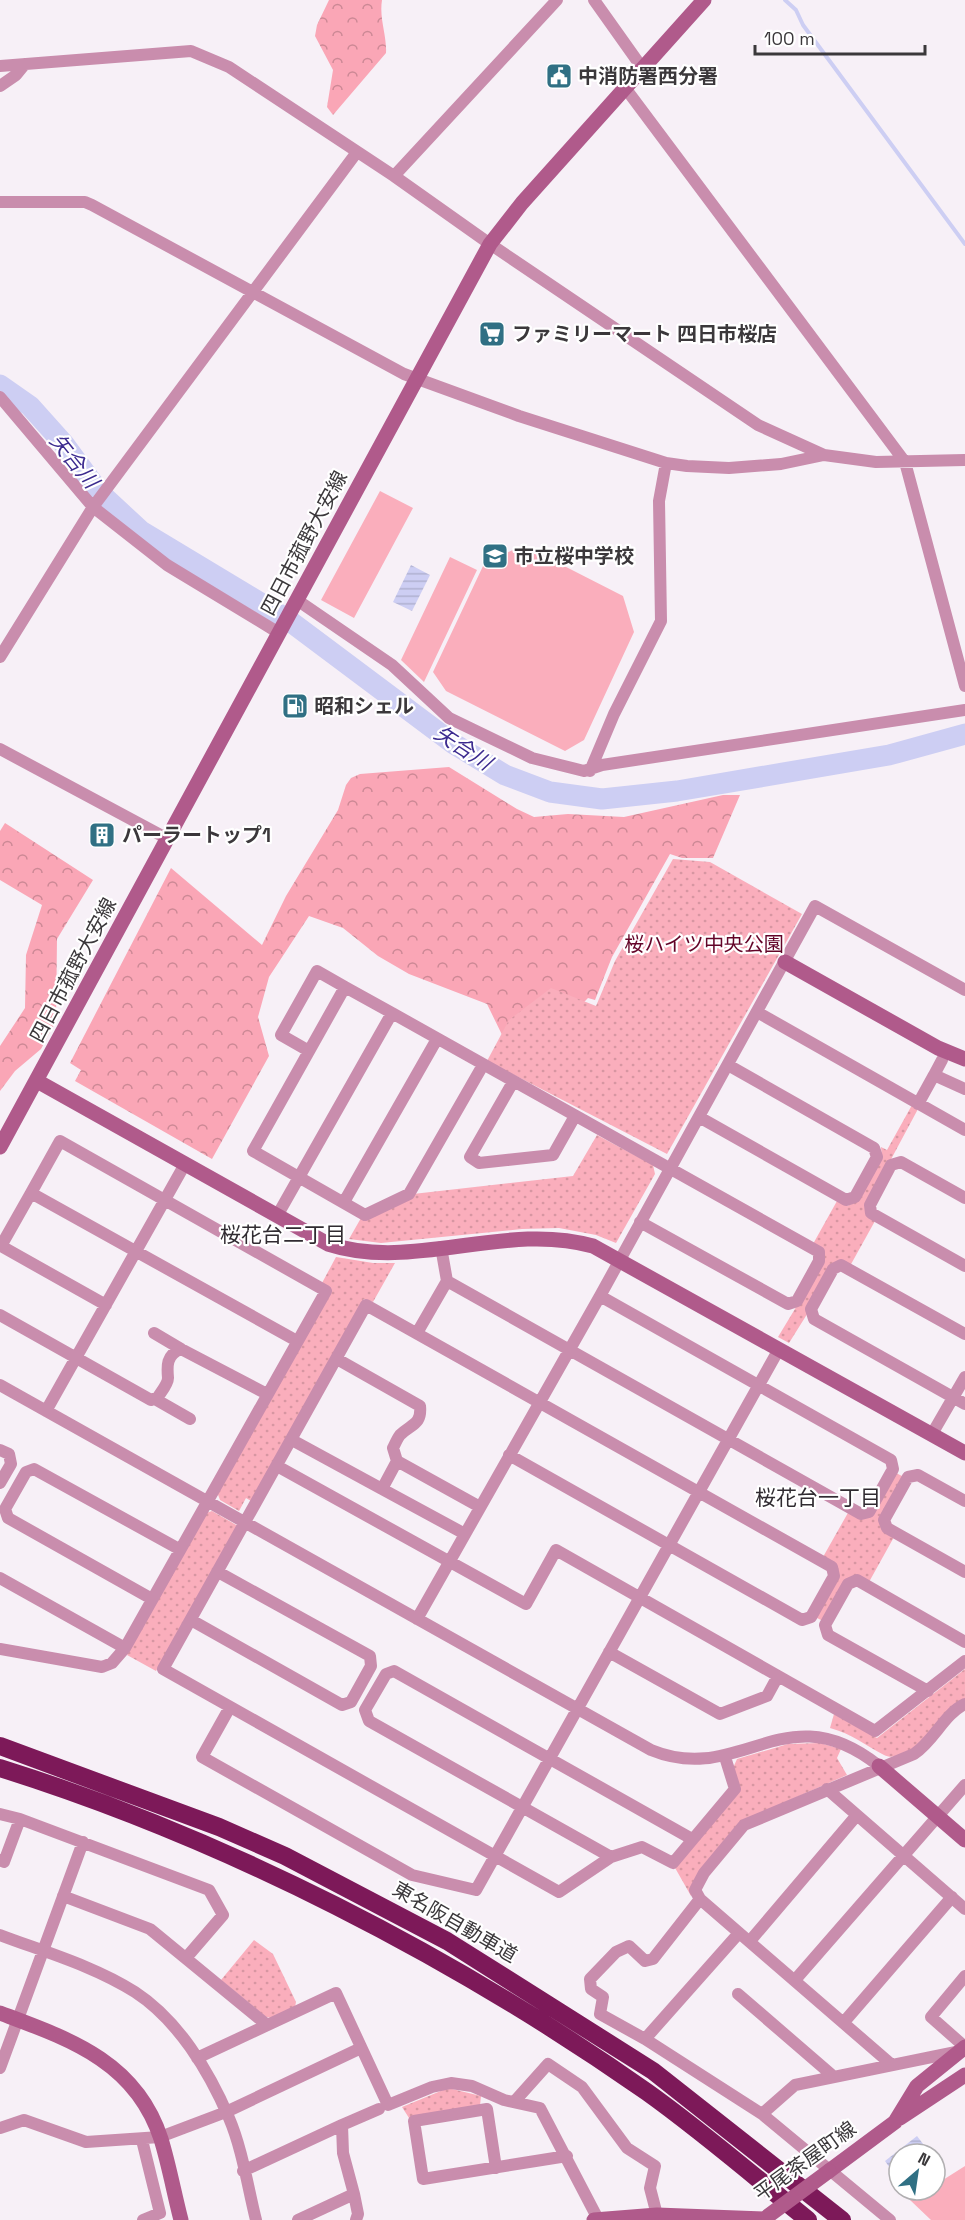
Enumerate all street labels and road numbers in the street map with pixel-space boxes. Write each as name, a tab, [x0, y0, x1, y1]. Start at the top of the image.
street label: 四日市菰野大安線	[255, 466, 353, 620]
street label: 四日市菰野大安線	[24, 893, 122, 1047]
street label: 東名阪自動車道	[388, 1876, 522, 1968]
street label: 平尾茶屋町線	[749, 2115, 861, 2207]

